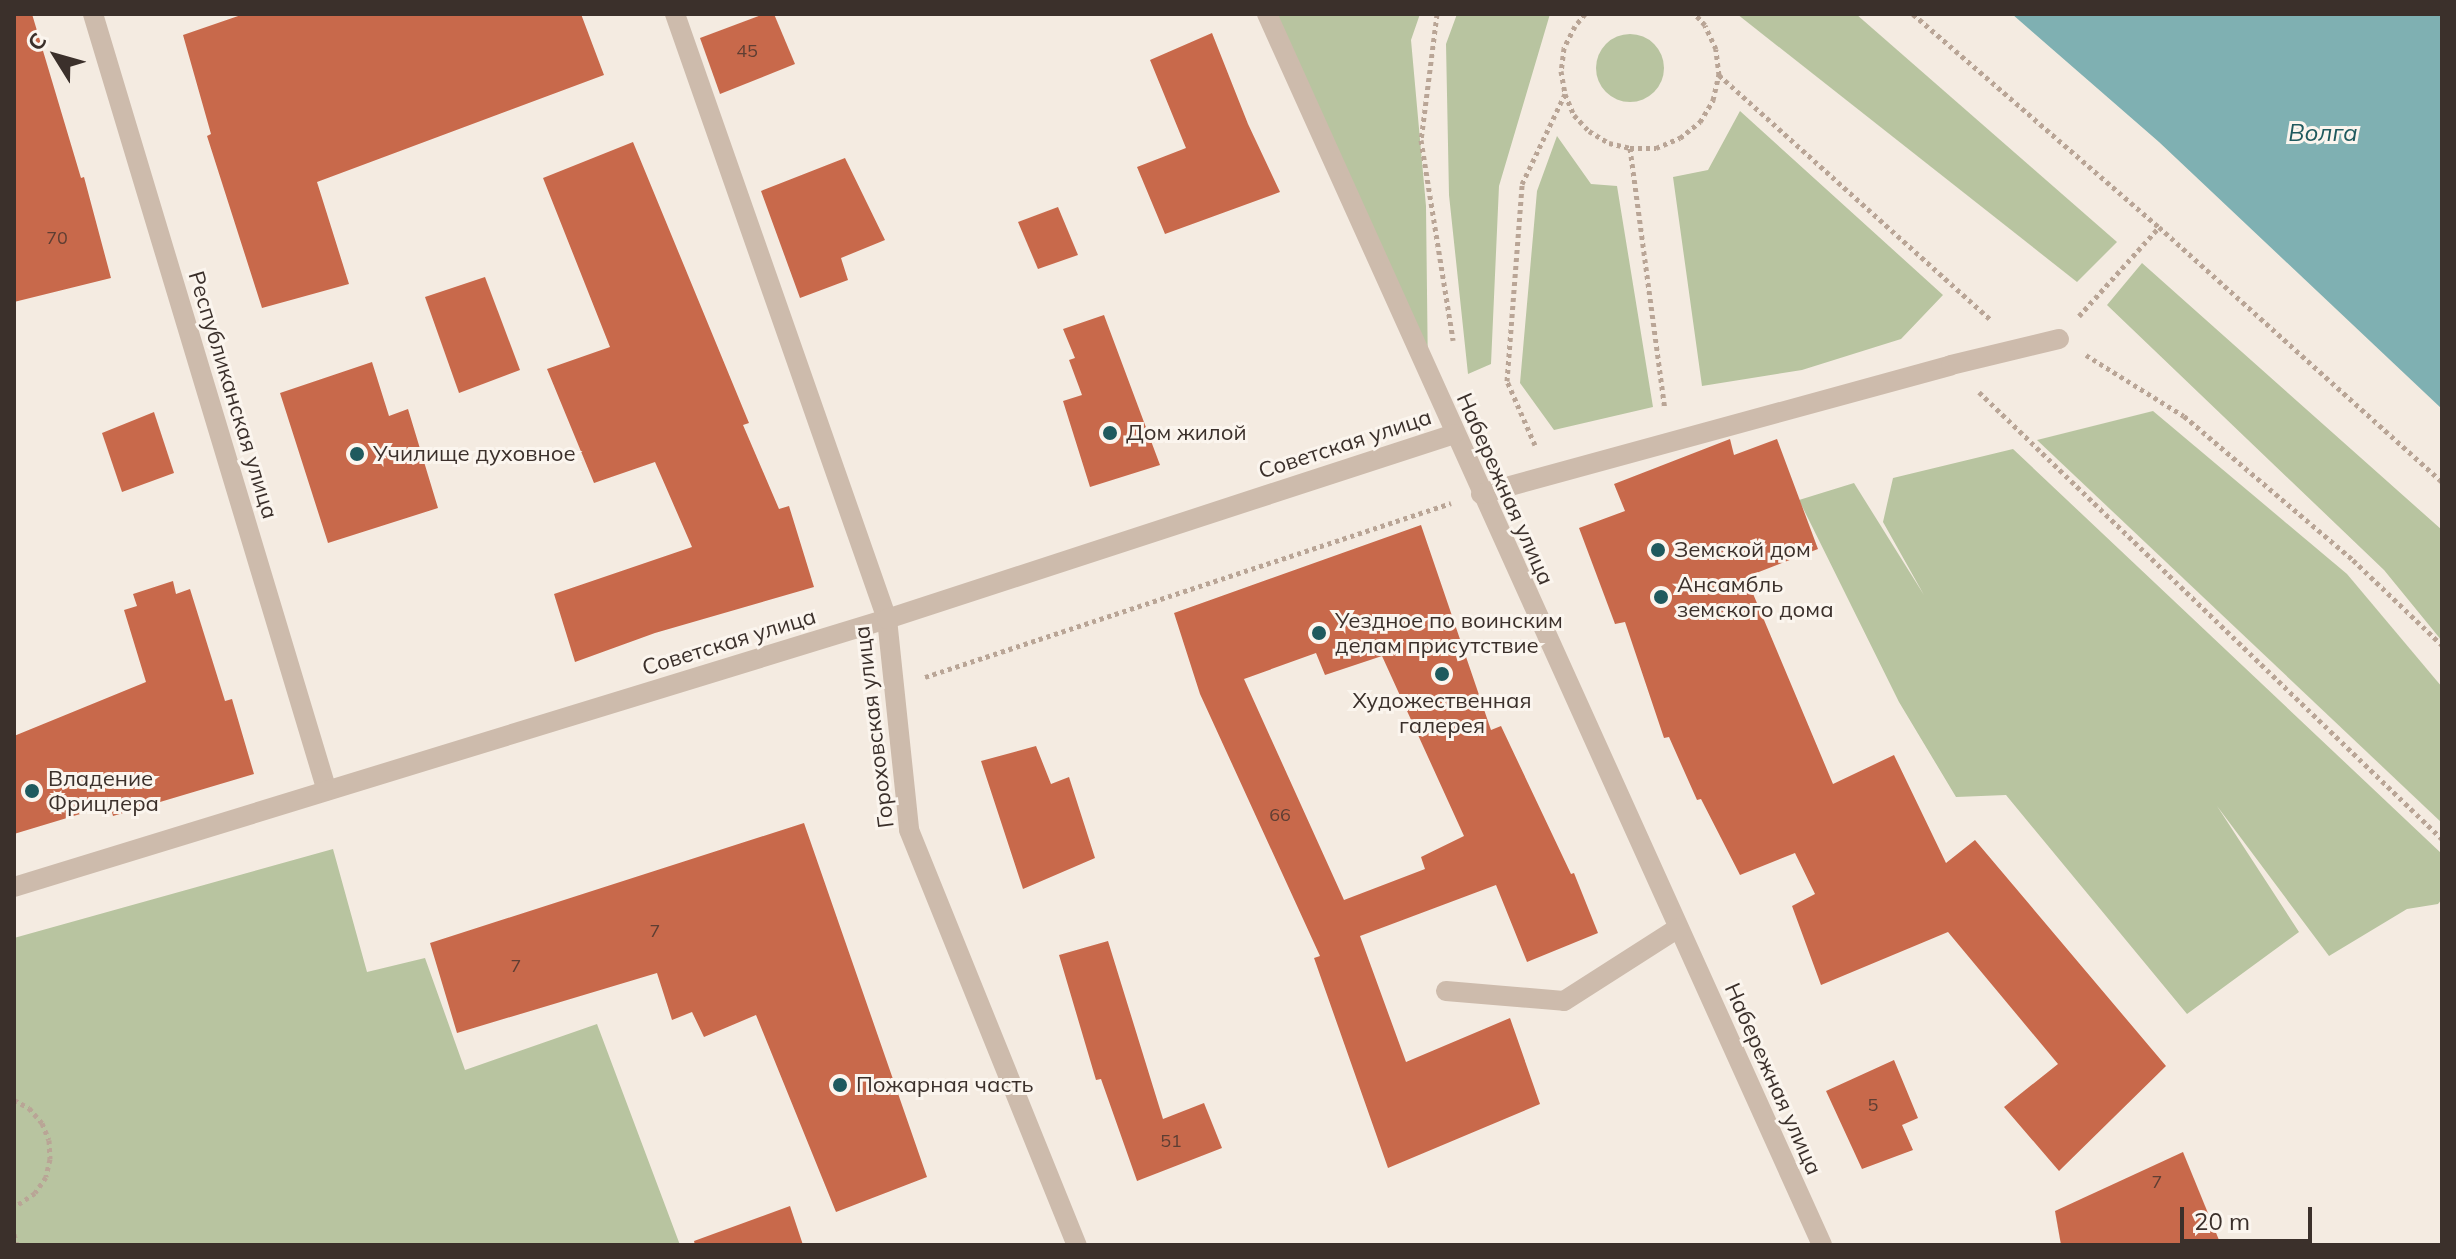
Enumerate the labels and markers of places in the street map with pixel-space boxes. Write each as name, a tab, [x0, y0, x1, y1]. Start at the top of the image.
place label: Дом жилой	[1126, 420, 1247, 446]
marker: Дом жилой	[1101, 424, 1119, 442]
place label: Училище духовное	[373, 441, 576, 467]
marker: Училище духовное	[348, 445, 366, 463]
place label: Земской дом	[1674, 537, 1811, 563]
marker: Земской дом	[1649, 541, 1667, 559]
place label: Ансамбль земского дома	[1677, 571, 1834, 622]
marker: Ансамбль земского дома	[1652, 588, 1670, 606]
place label: Уездное по воинским делам присутствие	[1335, 607, 1563, 658]
marker: Уездное по воинским делам присутствие	[1310, 624, 1328, 642]
marker: Художественная галерея	[1433, 665, 1451, 683]
place label: Художественная галерея	[1353, 687, 1531, 738]
place label: Владение Фрицлера	[48, 765, 159, 816]
marker: Владение Фрицлера	[23, 782, 41, 800]
place label: Пожарная часть	[856, 1072, 1034, 1098]
marker: Пожарная часть	[831, 1076, 849, 1094]

